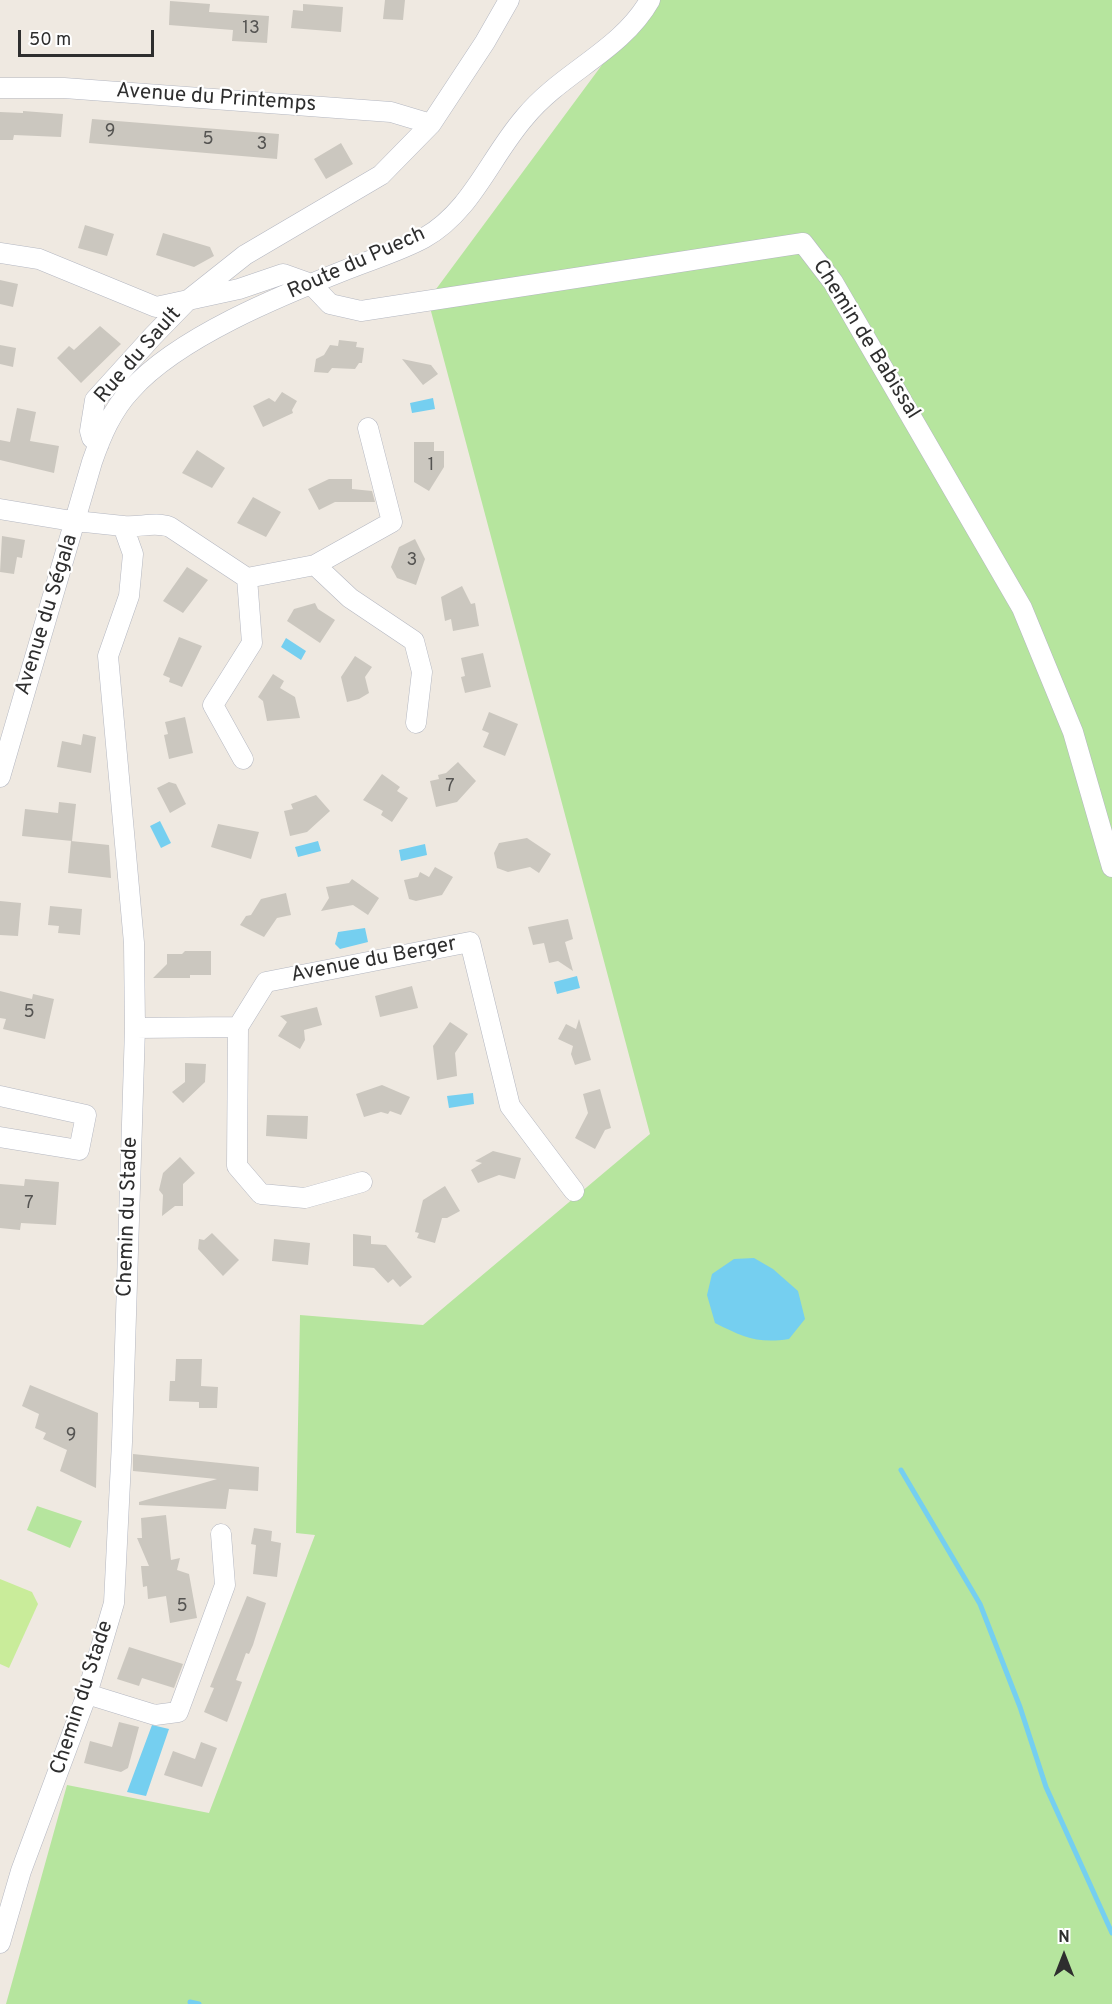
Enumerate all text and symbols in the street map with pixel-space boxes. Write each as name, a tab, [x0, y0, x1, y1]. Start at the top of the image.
scale bar	[21, 18, 158, 56]
house number: 13	[242, 18, 260, 40]
text: 50 m	[29, 29, 71, 52]
street label: Avenue du Printemps	[115, 79, 317, 119]
house number: 9	[105, 121, 115, 143]
house number: 5	[202, 129, 214, 151]
house number: 3	[257, 134, 267, 156]
street label: Route du Puech	[284, 222, 430, 306]
street label: Chemin de Babissal	[806, 256, 924, 424]
street label: Rue du Sault	[90, 303, 188, 409]
house number: 1	[428, 455, 434, 477]
street label: Avenue du Ségala	[12, 532, 84, 698]
house number: 3	[407, 550, 417, 572]
house number: 7	[445, 776, 455, 798]
street label: Avenue du Berger	[289, 933, 459, 989]
house number: 5	[23, 1002, 35, 1024]
street label: Chemin du Stade	[114, 1136, 144, 1298]
house number: 7	[24, 1193, 34, 1215]
house number: 9	[66, 1425, 76, 1447]
house number: 5	[176, 1596, 188, 1618]
street label: Chemin du Stade	[46, 1618, 120, 1778]
north arrow	[1034, 1926, 1094, 1986]
text: N	[1058, 1928, 1070, 1948]

